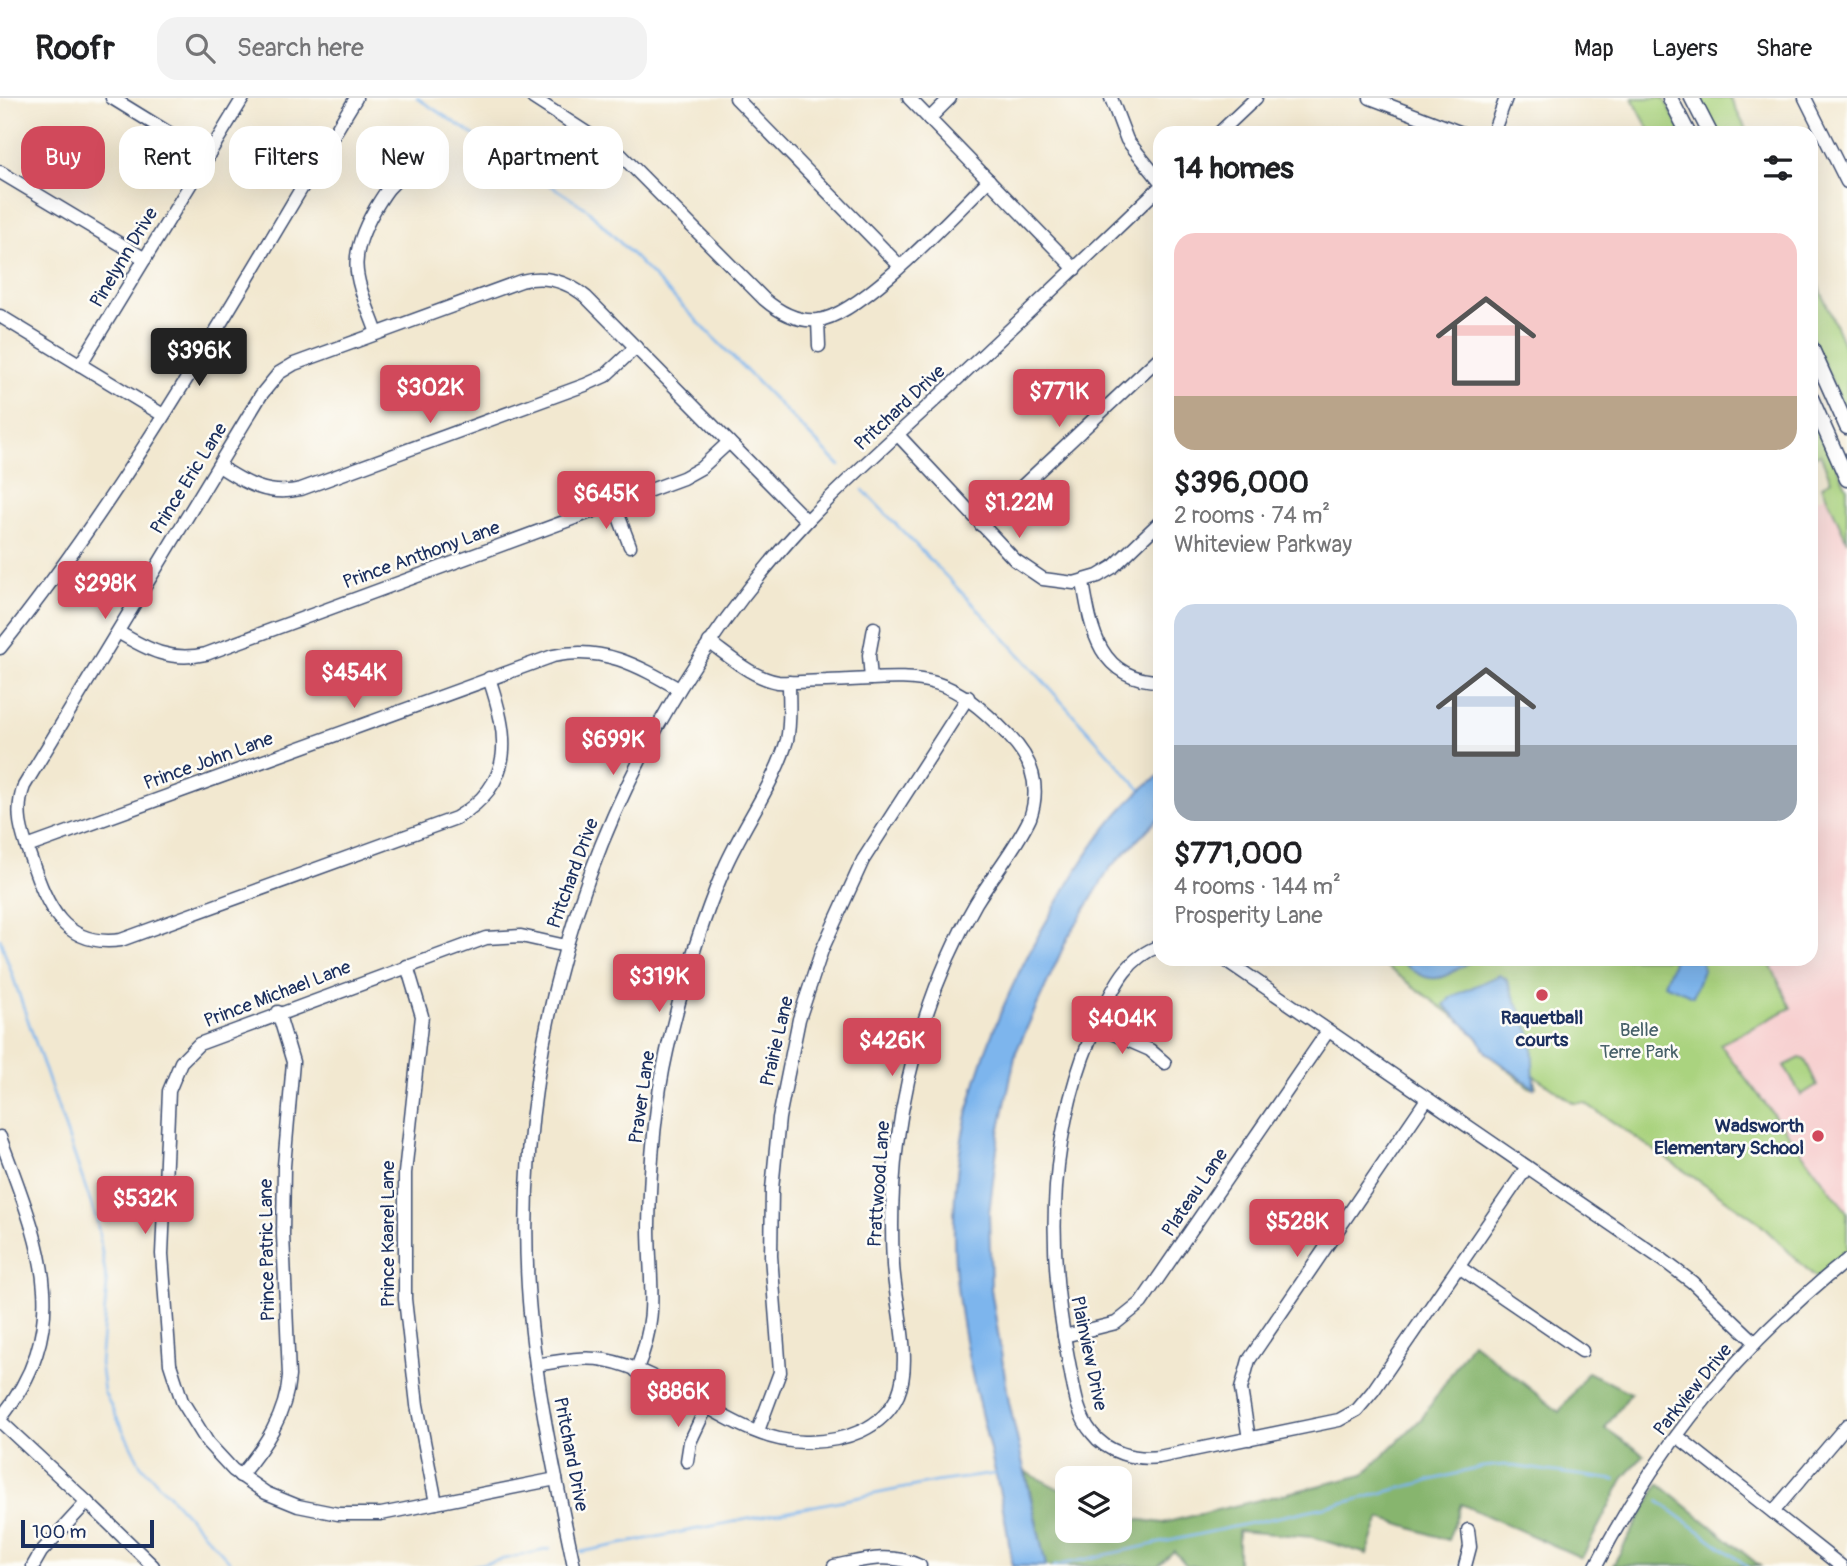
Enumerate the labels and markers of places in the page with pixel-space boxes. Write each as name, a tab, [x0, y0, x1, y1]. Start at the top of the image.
pin: $396K	[150, 328, 248, 388]
pin: $302K	[381, 366, 479, 425]
pin: $771K	[1010, 370, 1108, 429]
pin: $645K	[557, 472, 655, 531]
pin: $1.22M	[962, 480, 1076, 540]
pin: $298K	[56, 561, 154, 621]
pin: $454K	[305, 650, 403, 710]
pin: $699K	[564, 718, 662, 777]
pin: $319K	[610, 954, 708, 1014]
marker: Raquetball courts	[1534, 987, 1550, 1003]
pin: $404K	[1073, 996, 1171, 1056]
place label: Raquetball courts	[1501, 1006, 1583, 1052]
pin: $426K	[843, 1018, 941, 1078]
place label: Wadsworth Elementary School	[1654, 1114, 1804, 1160]
marker: Wadsworth Elementary School	[1810, 1128, 1826, 1144]
pin: $532K	[96, 1176, 194, 1236]
pin: $528K	[1248, 1200, 1346, 1259]
pin: $886K	[629, 1370, 727, 1429]

